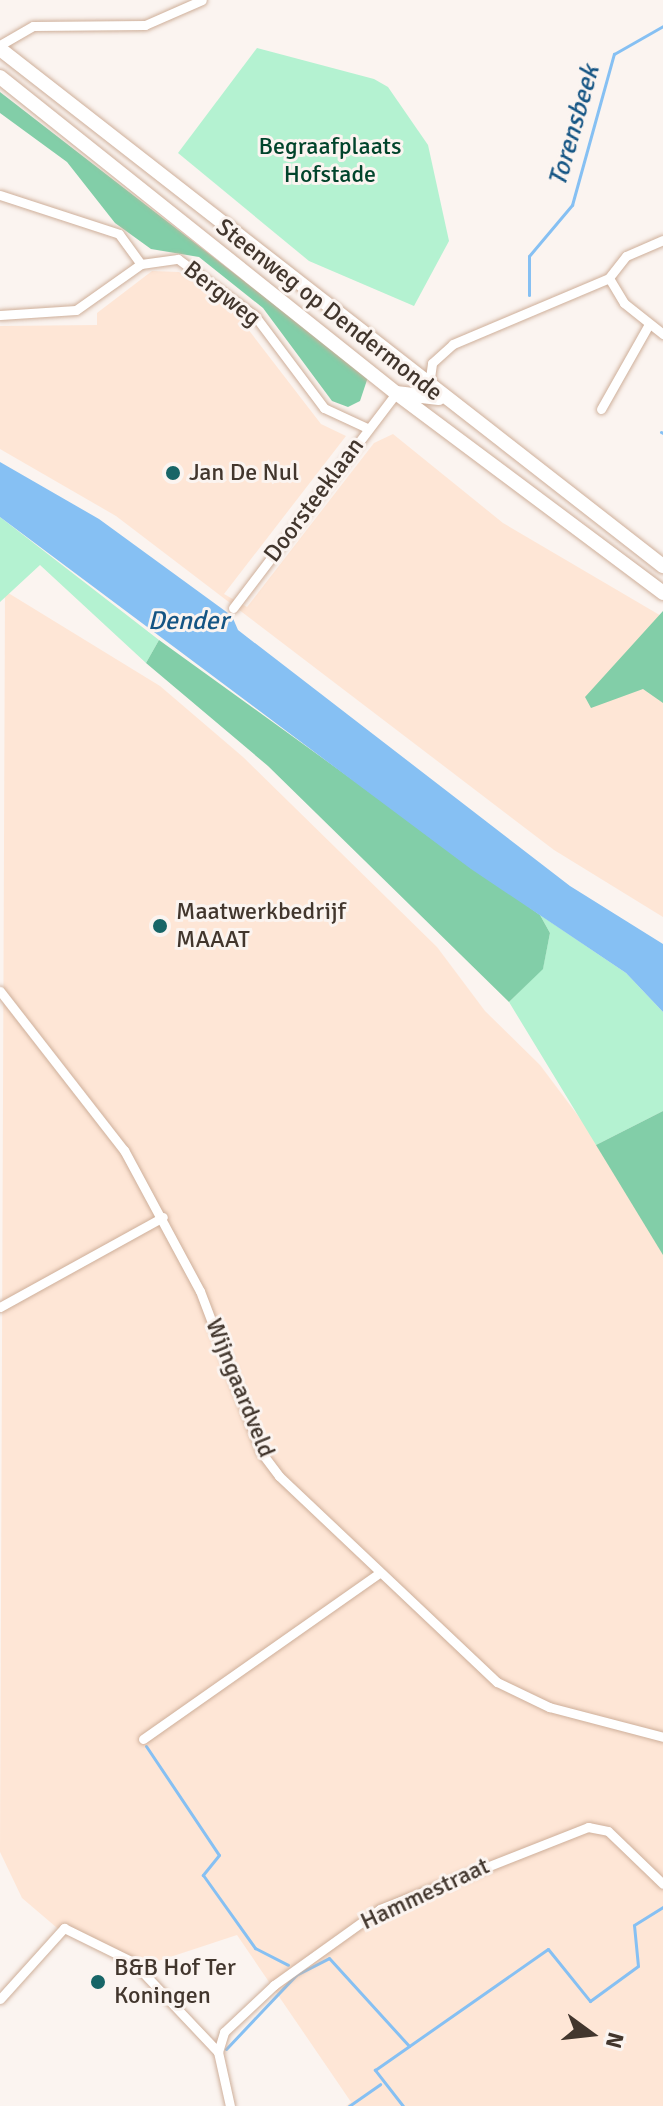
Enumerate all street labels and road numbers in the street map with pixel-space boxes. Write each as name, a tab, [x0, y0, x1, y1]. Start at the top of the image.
street label: Steenweg op Dendermonde	[210, 213, 448, 407]
street label: Bergweg	[178, 255, 266, 333]
street label: Doorsteeklaan	[258, 432, 370, 568]
street label: Wijngaardveld	[199, 1314, 281, 1462]
street label: Hammestraat	[356, 1852, 494, 1936]

